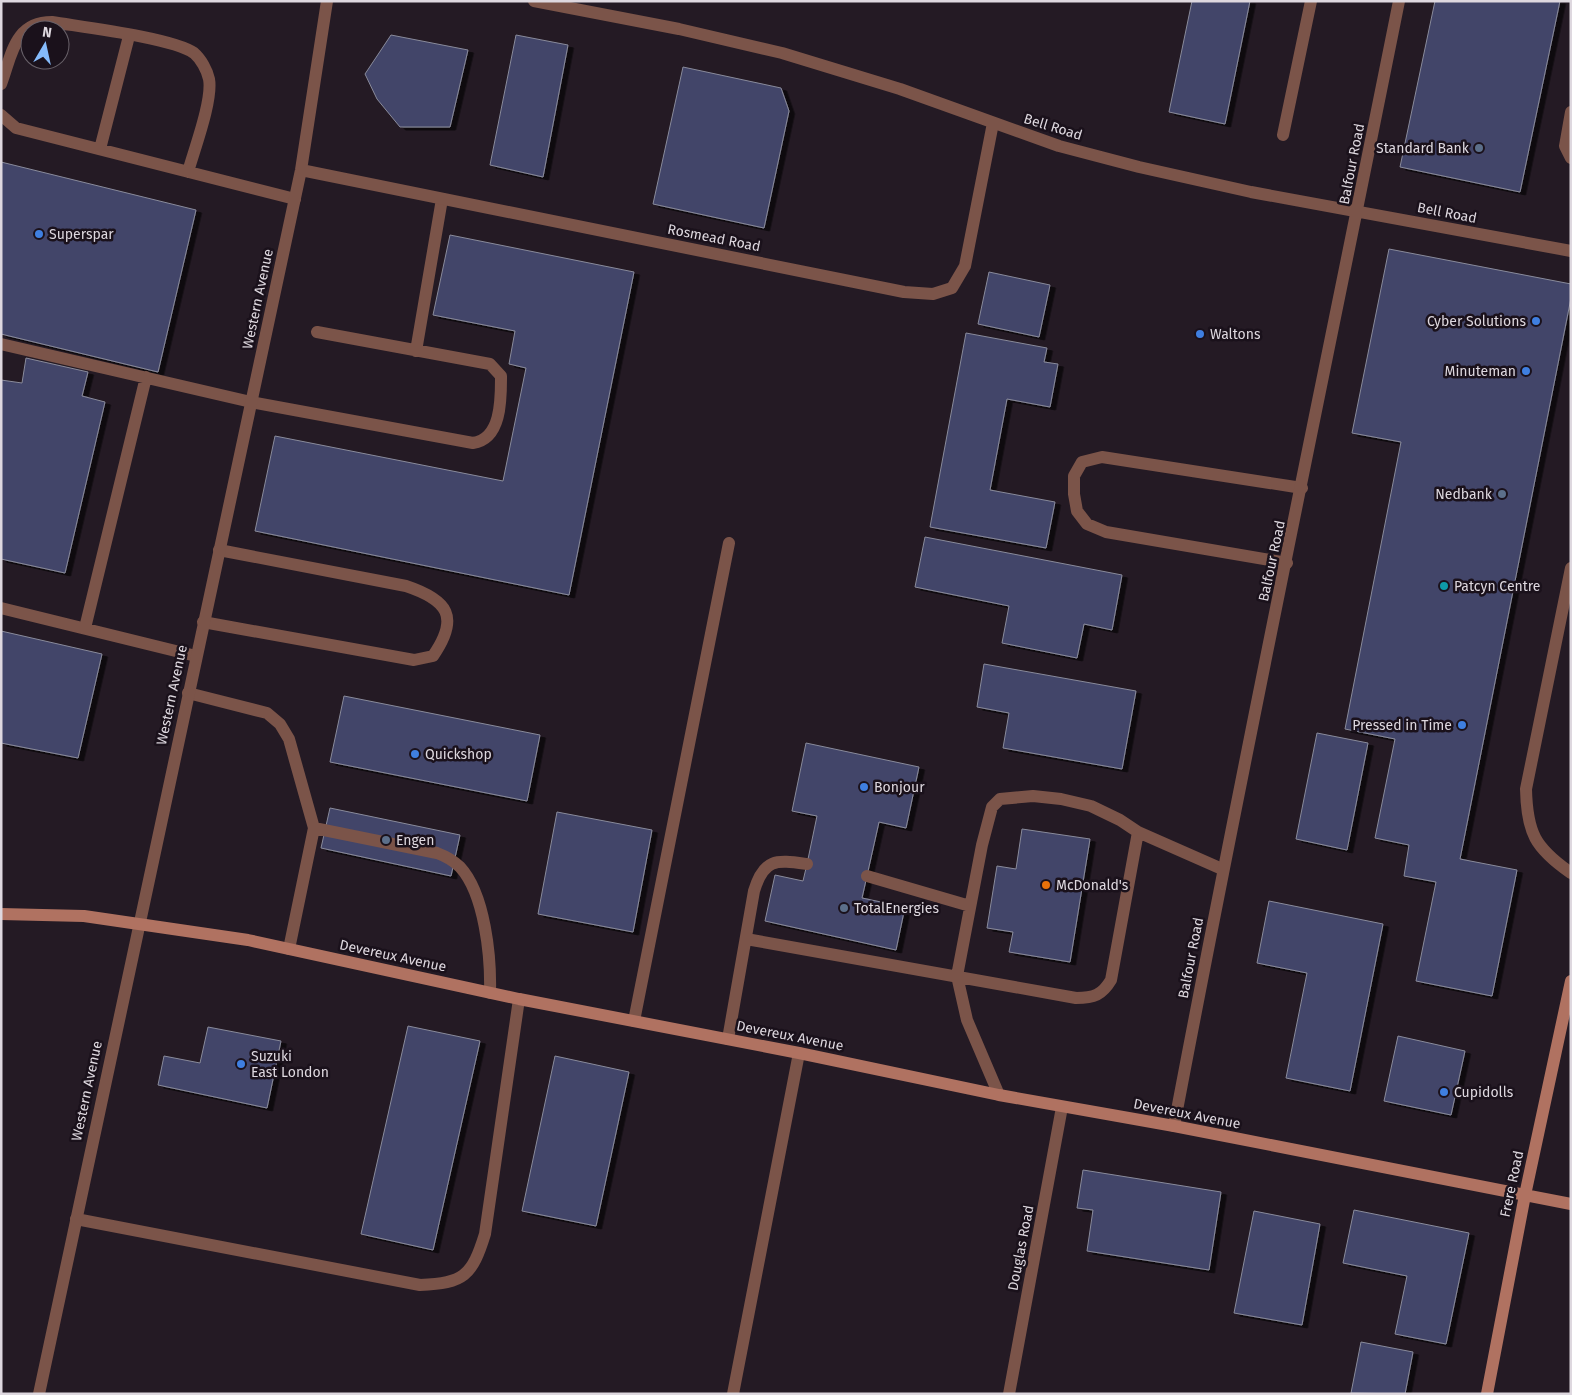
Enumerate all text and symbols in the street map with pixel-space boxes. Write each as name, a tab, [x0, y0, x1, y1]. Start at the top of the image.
north arrow	[20, 20, 70, 70]
text: N	[41, 24, 53, 42]
street label: Bell Road	[1022, 110, 1084, 144]
street label: Balfour Road	[1336, 122, 1368, 206]
place label: Standard Bank	[1376, 140, 1470, 157]
marker: Standard Bank	[1473, 142, 1485, 154]
street label: Bell Road	[1416, 199, 1478, 227]
street label: Rosmead Road	[666, 221, 762, 255]
place label: Superspar	[49, 226, 114, 243]
marker: Superspar	[33, 228, 45, 240]
street label: Western Avenue	[239, 247, 277, 351]
place label: Cyber Solutions	[1427, 313, 1526, 330]
marker: Cyber Solutions	[1530, 315, 1542, 327]
place label: Waltons	[1210, 326, 1261, 343]
marker: Waltons	[1194, 328, 1206, 340]
place label: Minuteman	[1445, 363, 1516, 380]
marker: Minuteman	[1520, 365, 1532, 377]
place label: Nedbank	[1435, 486, 1493, 503]
marker: Nedbank	[1496, 488, 1508, 500]
street label: Balfour Road	[1255, 519, 1289, 603]
place label: Patcyn Centre	[1454, 578, 1540, 595]
marker: Patcyn Centre	[1438, 580, 1450, 592]
street label: Western Avenue	[153, 643, 191, 747]
place label: Pressed in Time	[1352, 717, 1452, 734]
marker: Pressed in Time	[1456, 719, 1468, 731]
place label: Quickshop	[425, 746, 492, 763]
marker: Quickshop	[409, 748, 421, 760]
place label: Bonjour	[874, 779, 925, 796]
marker: Bonjour	[858, 781, 870, 793]
place label: Engen	[396, 832, 434, 849]
marker: Engen	[380, 834, 392, 846]
place label: McDonald's	[1056, 877, 1129, 894]
marker: McDonald's	[1040, 879, 1052, 891]
place label: TotalEnergies	[854, 900, 939, 917]
marker: TotalEnergies	[838, 902, 850, 914]
street label: Balfour Road	[1175, 916, 1207, 1000]
street label: Devereux Avenue	[338, 936, 448, 976]
street label: Devereux Avenue	[735, 1017, 845, 1055]
street label: Western Avenue	[68, 1039, 106, 1143]
place label: Suzuki East London	[251, 1048, 329, 1081]
marker: Suzuki East London	[235, 1058, 247, 1070]
place label: Cupidolls	[1454, 1084, 1514, 1101]
marker: Cupidolls	[1438, 1086, 1450, 1098]
street label: Devereux Avenue	[1132, 1095, 1242, 1133]
street label: Frere Road	[1497, 1149, 1527, 1219]
street label: Douglas Road	[1004, 1204, 1038, 1292]

